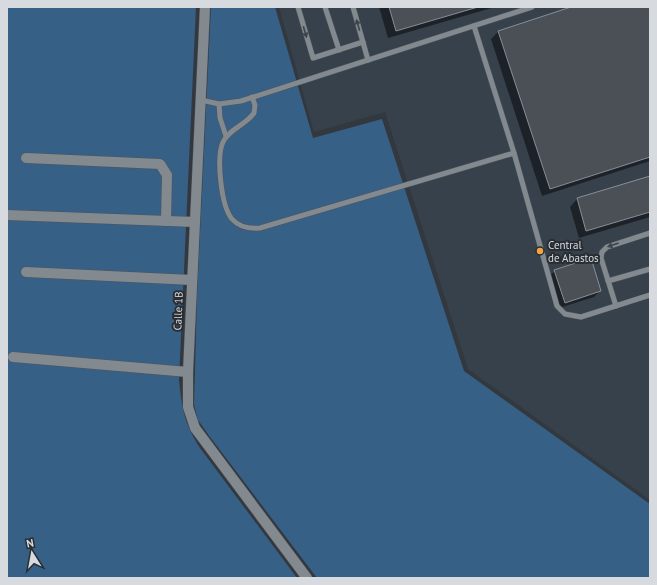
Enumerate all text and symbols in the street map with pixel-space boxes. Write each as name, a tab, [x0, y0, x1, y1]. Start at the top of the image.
one-way arrow	[355, 18, 361, 30]
one-way arrow	[302, 27, 308, 39]
place label: Central de Abastos	[548, 238, 599, 265]
one-way arrow	[607, 242, 619, 248]
marker: Central de Abastos	[535, 246, 545, 256]
street label: Calle 1B	[170, 291, 186, 331]
north arrow	[12, 533, 52, 573]
text: N	[25, 536, 35, 551]

